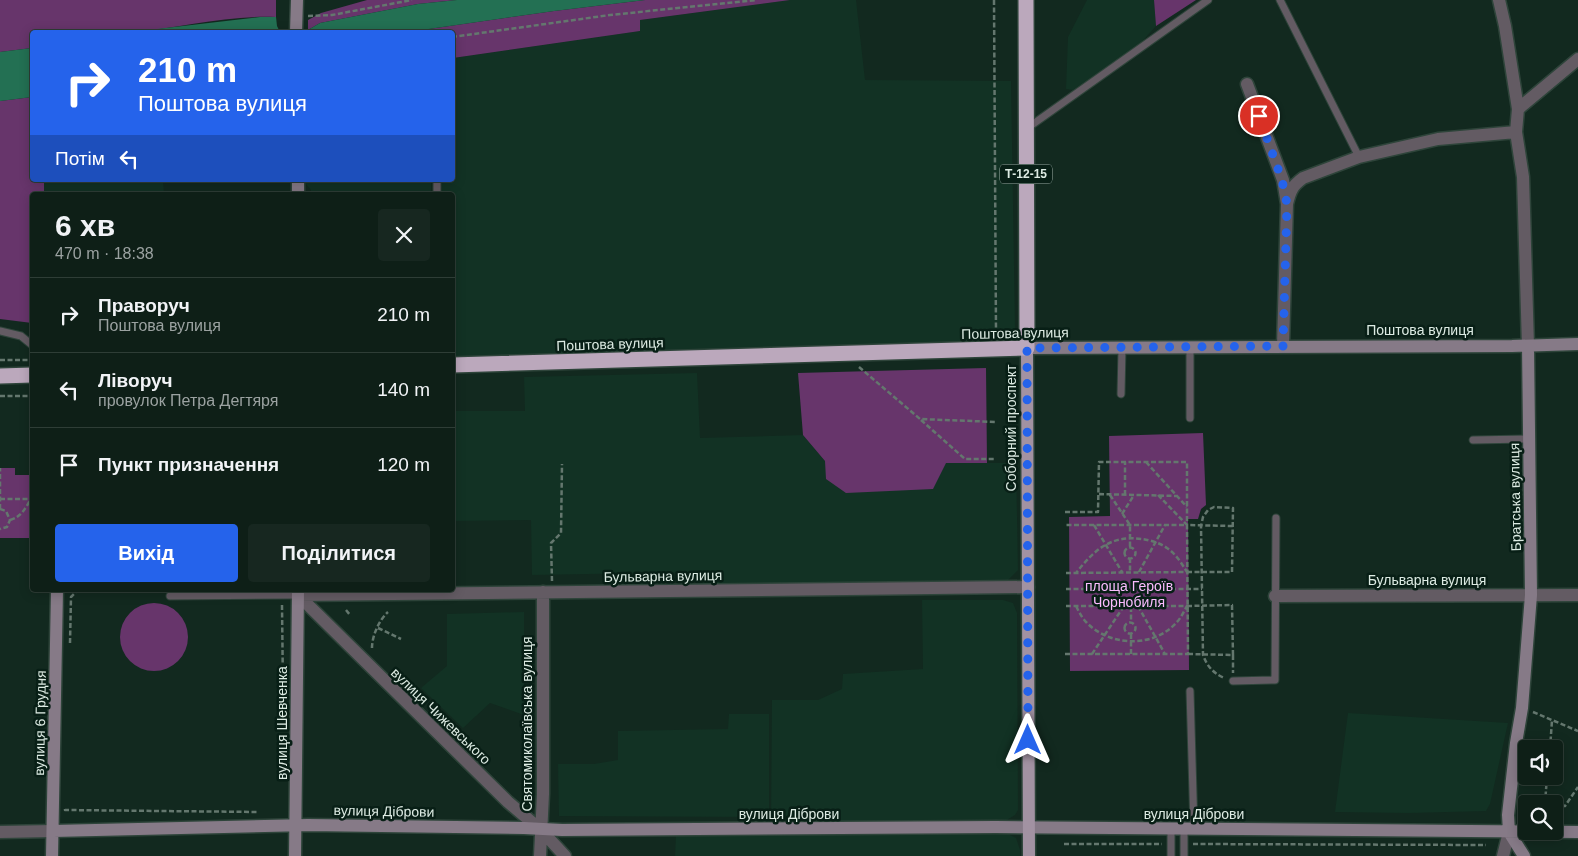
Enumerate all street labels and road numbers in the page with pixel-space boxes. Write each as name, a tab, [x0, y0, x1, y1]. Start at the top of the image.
road number: Т-12-15	[1000, 164, 1052, 183]
street label: Поштова вулиця	[1366, 322, 1474, 338]
street label: Поштова вулиця	[961, 324, 1069, 342]
street label: Поштова вулиця	[556, 334, 664, 354]
street label: Соборний проспект	[1003, 364, 1019, 491]
street label: Братська вулиця	[1506, 443, 1524, 551]
street label: Бульварна вулиця	[604, 567, 722, 585]
street label: Бульварна вулиця	[1368, 572, 1486, 588]
street label: Святомиколаївська вулиця	[519, 636, 535, 812]
street label: вулиця Чижевського	[388, 664, 494, 768]
street label: вулиця Шевченка	[274, 666, 290, 780]
street label: вулиця 6 Грудня	[31, 670, 49, 776]
street label: вулиця Діброви	[333, 802, 435, 820]
street label: вулиця Діброви	[739, 806, 839, 822]
street label: вулиця Діброви	[1144, 806, 1244, 822]

